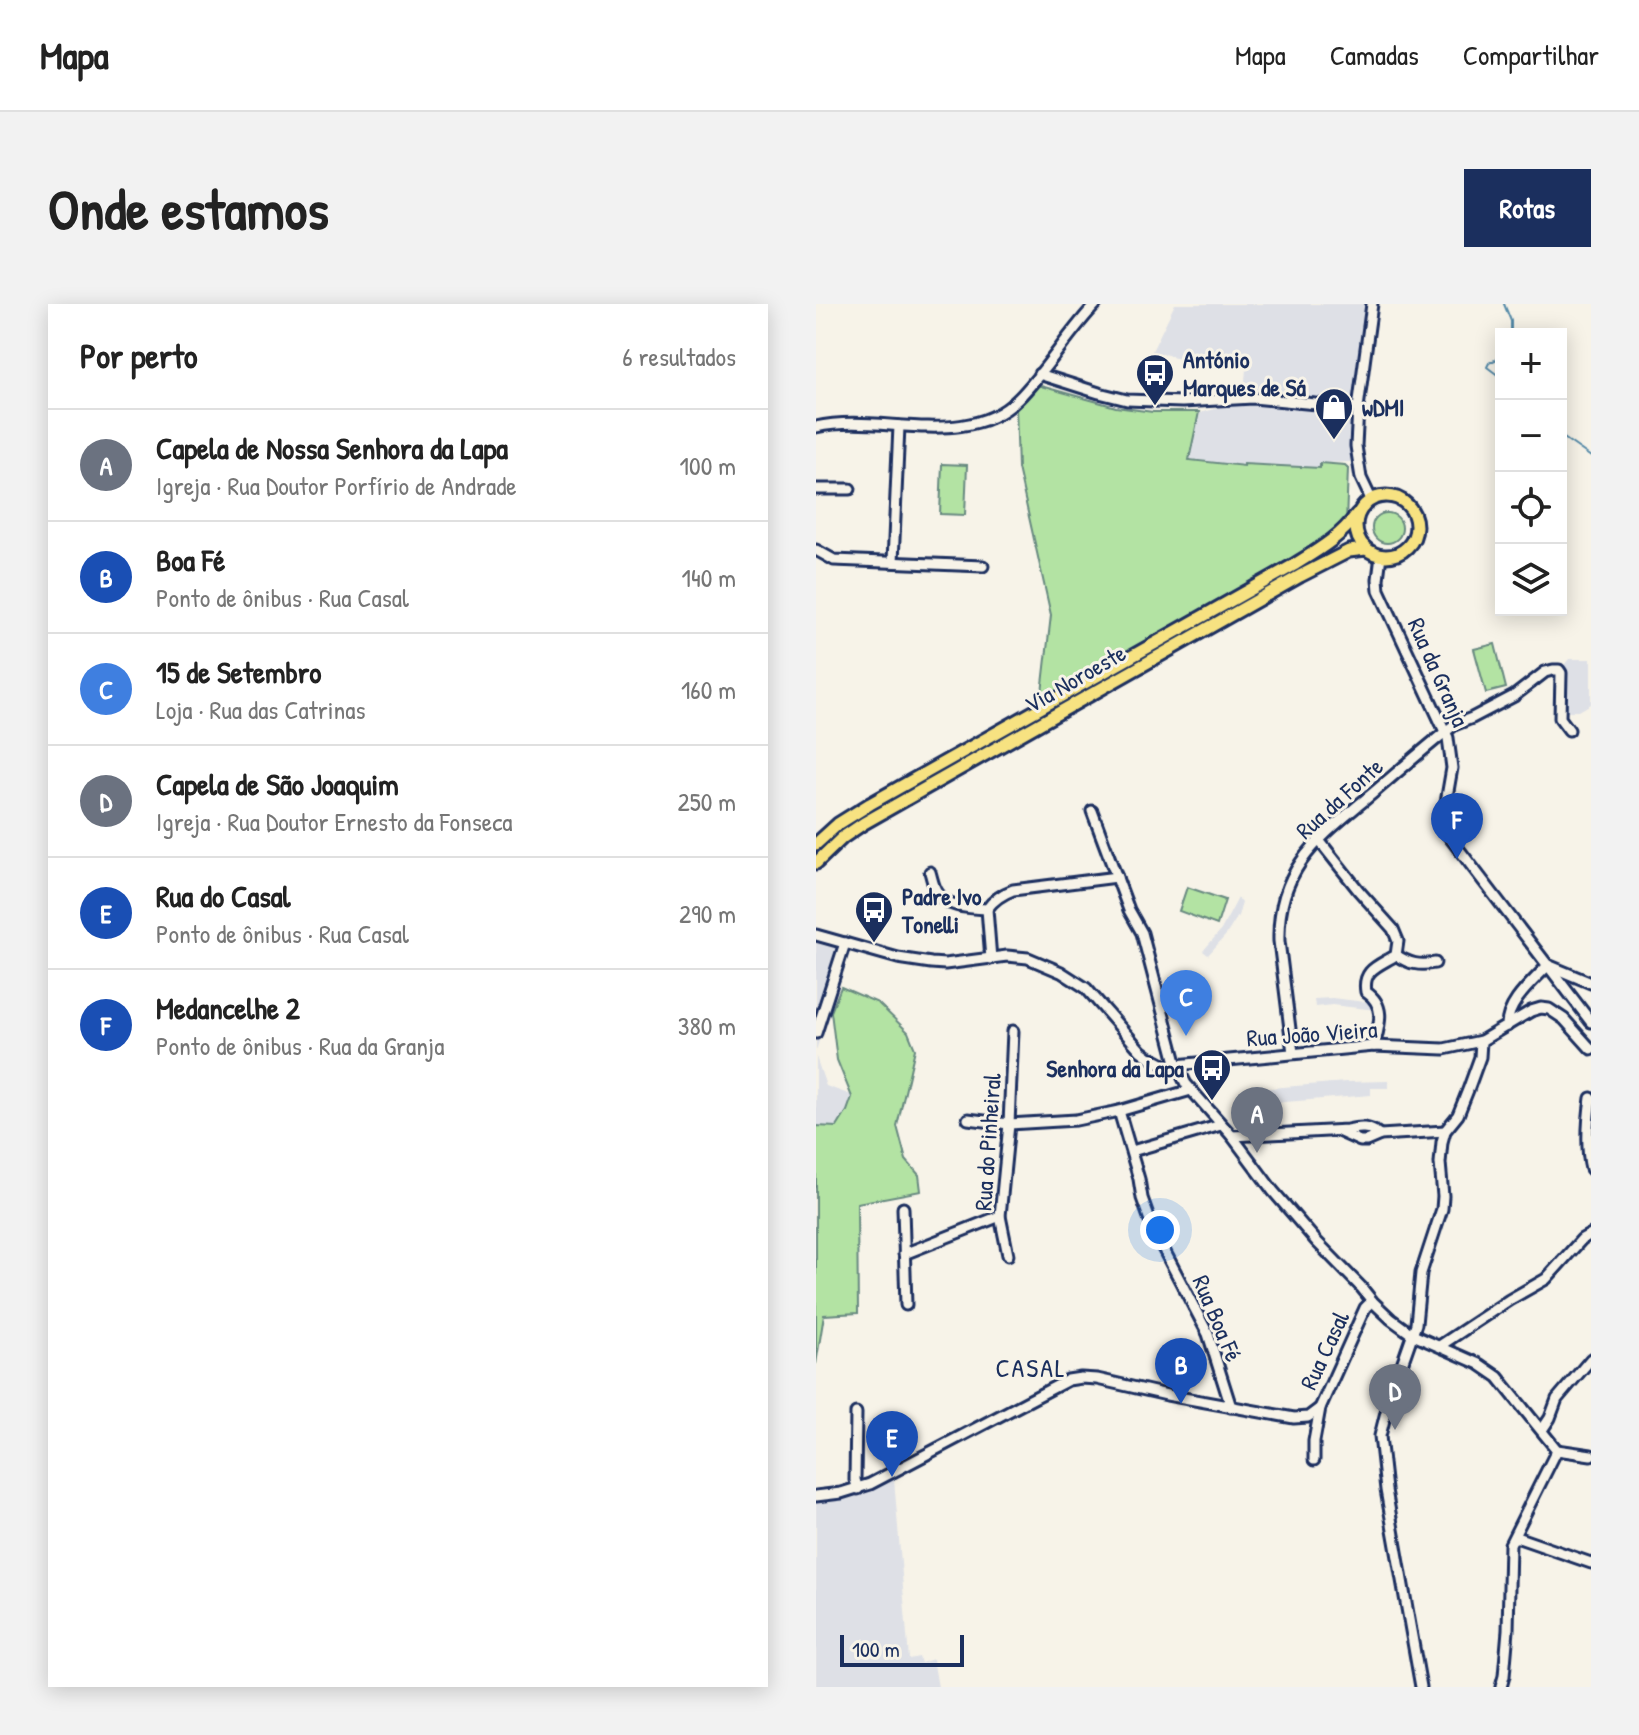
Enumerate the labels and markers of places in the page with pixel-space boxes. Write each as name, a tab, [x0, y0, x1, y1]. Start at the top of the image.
place label: António Marques de Sá	[1183, 343, 1306, 404]
bus stop icon: António Marques de Sá	[1134, 352, 1176, 407]
shop icon: wDMI	[1313, 386, 1355, 441]
place label: wDMI	[1362, 391, 1404, 423]
pin: F	[1431, 793, 1483, 859]
place label: Padre Ivo Tonelli	[901, 880, 982, 940]
bus stop icon: Padre Ivo Tonelli	[853, 889, 895, 944]
pin: C	[1160, 970, 1212, 1036]
bus stop icon: Senhora da Lapa	[1191, 1047, 1233, 1102]
place label: Senhora da Lapa	[1046, 1052, 1185, 1085]
pin: A	[1231, 1087, 1283, 1153]
pin: B	[1155, 1338, 1207, 1404]
pin: D	[1369, 1364, 1421, 1430]
pin: E	[866, 1411, 918, 1477]

